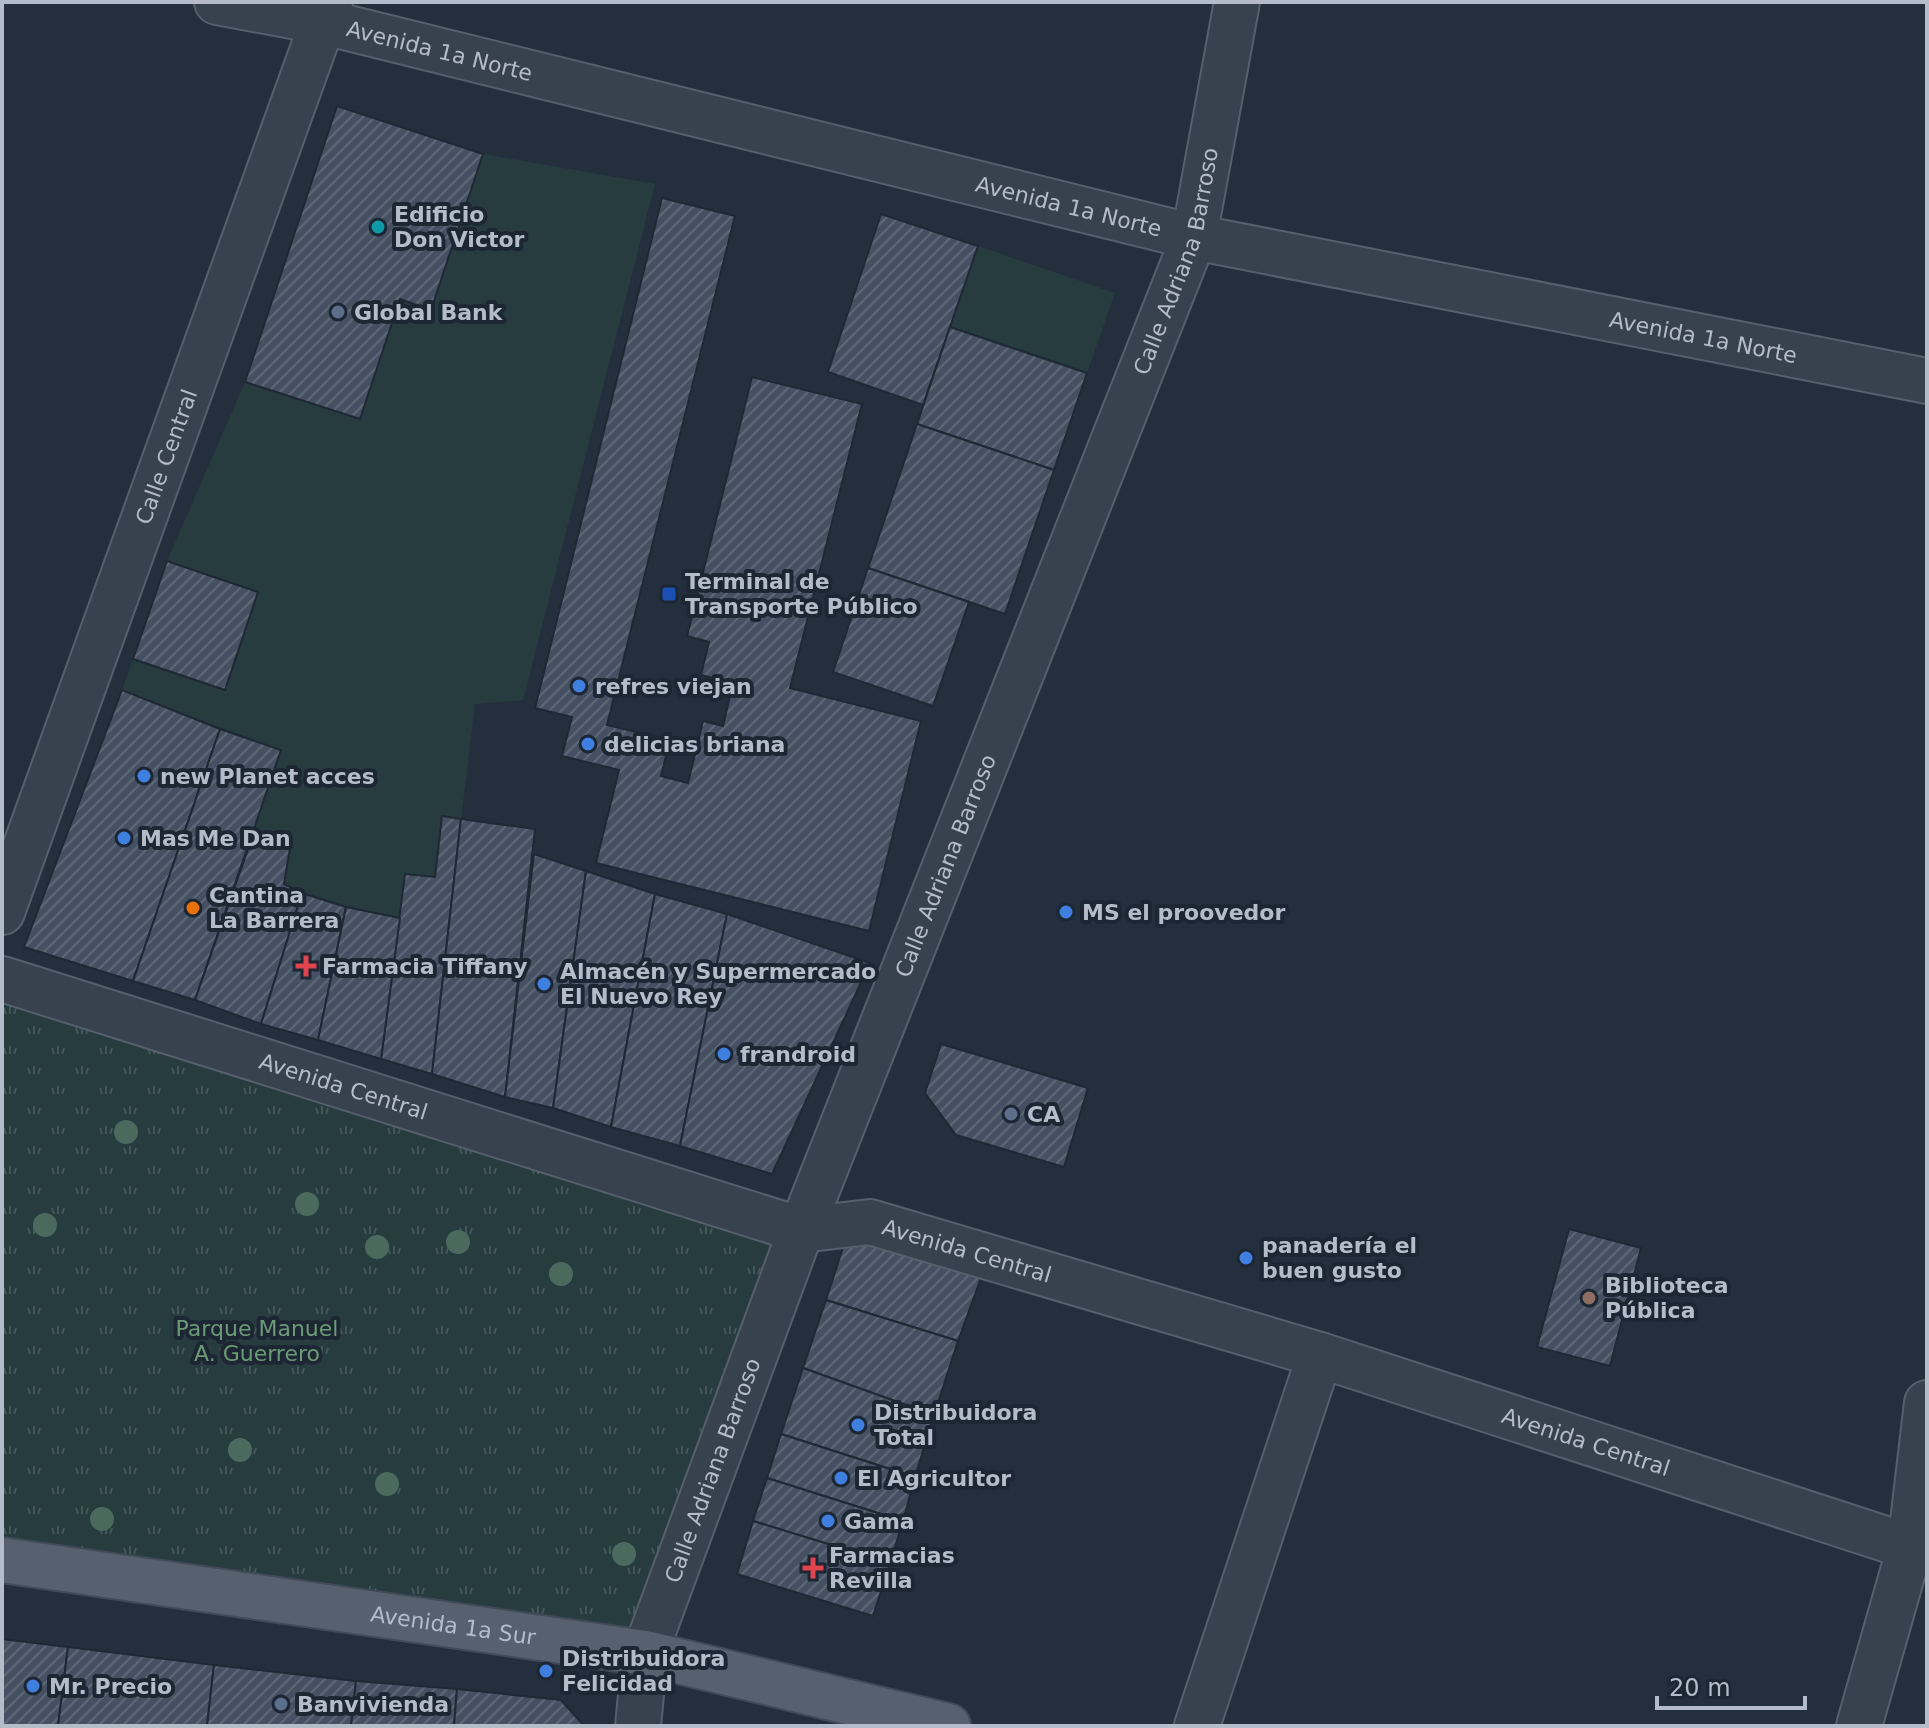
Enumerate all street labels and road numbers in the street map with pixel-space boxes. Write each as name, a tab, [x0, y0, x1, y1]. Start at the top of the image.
street label: Avenida 1a Norte	[344, 16, 535, 86]
street label: Calle Adriana Barroso	[1128, 146, 1223, 378]
street label: Avenida 1a Norte	[973, 171, 1164, 241]
street label: Avenida 1a Norte	[1607, 306, 1799, 368]
street label: Calle Central	[130, 386, 202, 528]
street label: Calle Adriana Barroso	[890, 751, 1001, 981]
street label: Avenida Central	[256, 1048, 431, 1124]
street label: Avenida Central	[879, 1214, 1054, 1287]
street label: Calle Adriana Barroso	[660, 1355, 765, 1586]
street label: Avenida Central	[1499, 1403, 1673, 1481]
street label: Avenida 1a Sur	[369, 1601, 538, 1650]

